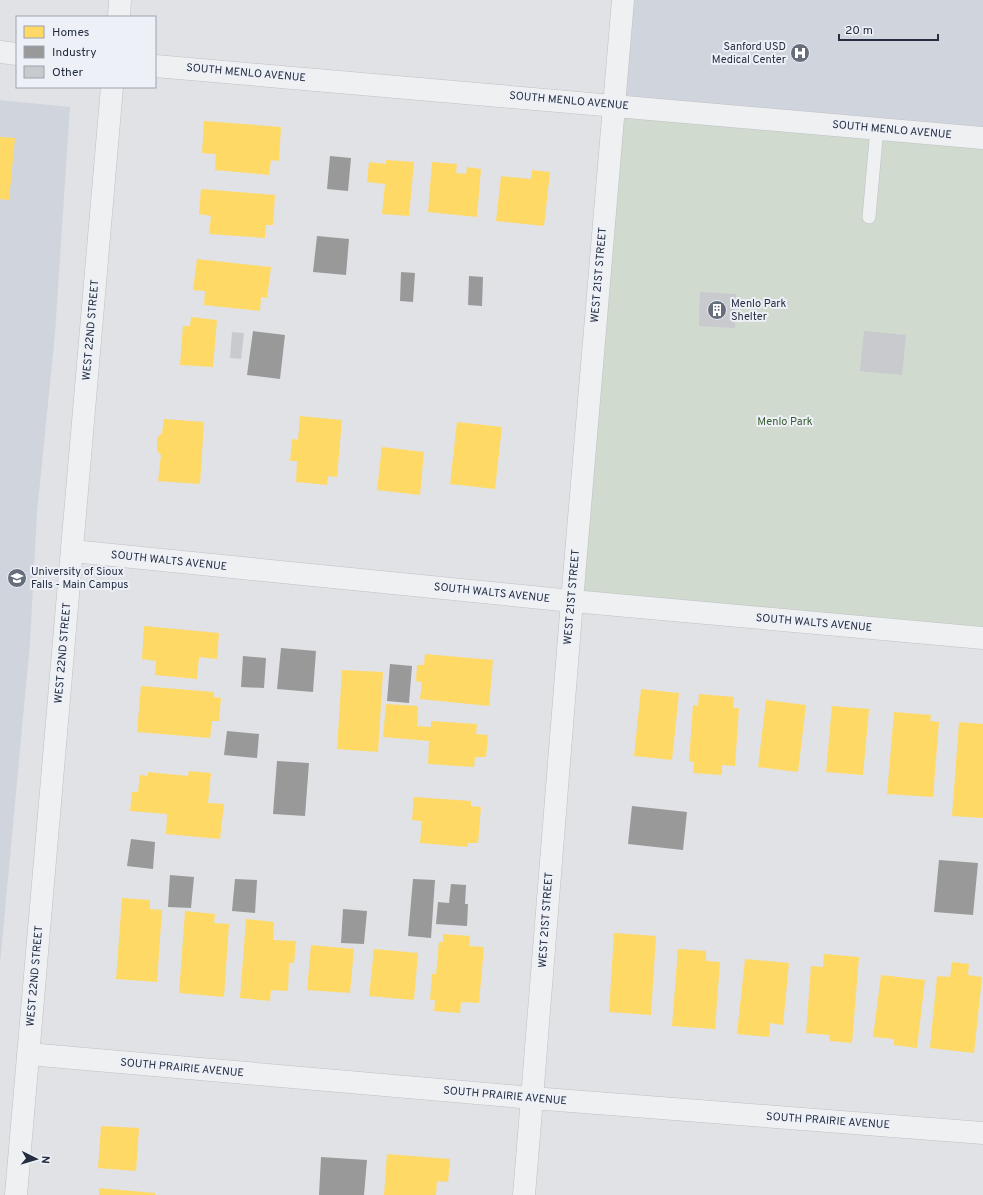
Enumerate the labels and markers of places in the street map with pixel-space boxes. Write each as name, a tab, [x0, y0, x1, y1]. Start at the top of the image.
place label: Sanford USD Medical Center	[712, 40, 787, 67]
hospital icon: Sanford USD Medical Center	[789, 42, 811, 64]
place label: Menlo Park Shelter	[731, 297, 787, 324]
building icon: Menlo Park Shelter	[706, 299, 728, 321]
place label: University of Sioux Falls - Main Campus	[31, 565, 129, 592]
school or university icon: University of Sioux Falls - Main Campus	[6, 567, 28, 589]

